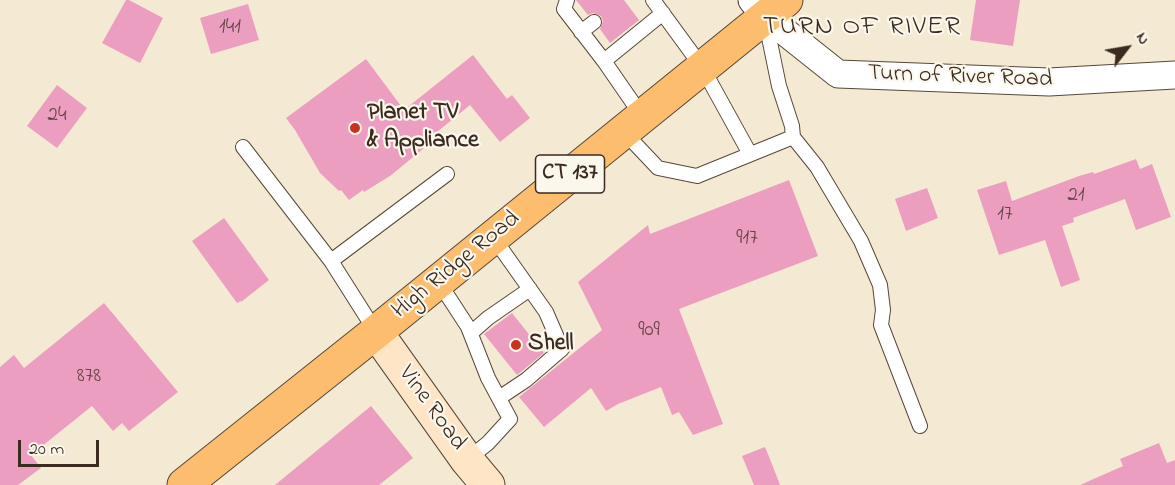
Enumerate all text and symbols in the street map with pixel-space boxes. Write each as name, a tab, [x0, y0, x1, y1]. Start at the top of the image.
district label: TURN OF RIVER	[763, 13, 961, 45]
house number: 141	[219, 16, 241, 42]
north arrow	[1097, 18, 1157, 78]
text: N	[1129, 28, 1155, 50]
street label: Turn of River Road	[867, 60, 1053, 96]
place label: Planet TV & Appliance	[367, 100, 479, 156]
house number: 24	[47, 104, 67, 130]
marker: Planet TV & Appliance	[348, 121, 362, 135]
road number: CT 137	[536, 155, 604, 193]
house number: 21	[1067, 184, 1085, 210]
house number: 17	[997, 203, 1013, 229]
street label: High Ridge Road	[387, 206, 527, 326]
house number: 917	[736, 227, 758, 253]
house number: 909	[638, 319, 660, 345]
place label: Shell	[528, 331, 574, 359]
marker: Shell	[509, 338, 523, 352]
street label: Vine Road	[391, 361, 471, 457]
house number: 878	[77, 365, 101, 391]
scale bar	[21, 428, 102, 466]
text: 20 m	[29, 437, 64, 463]

